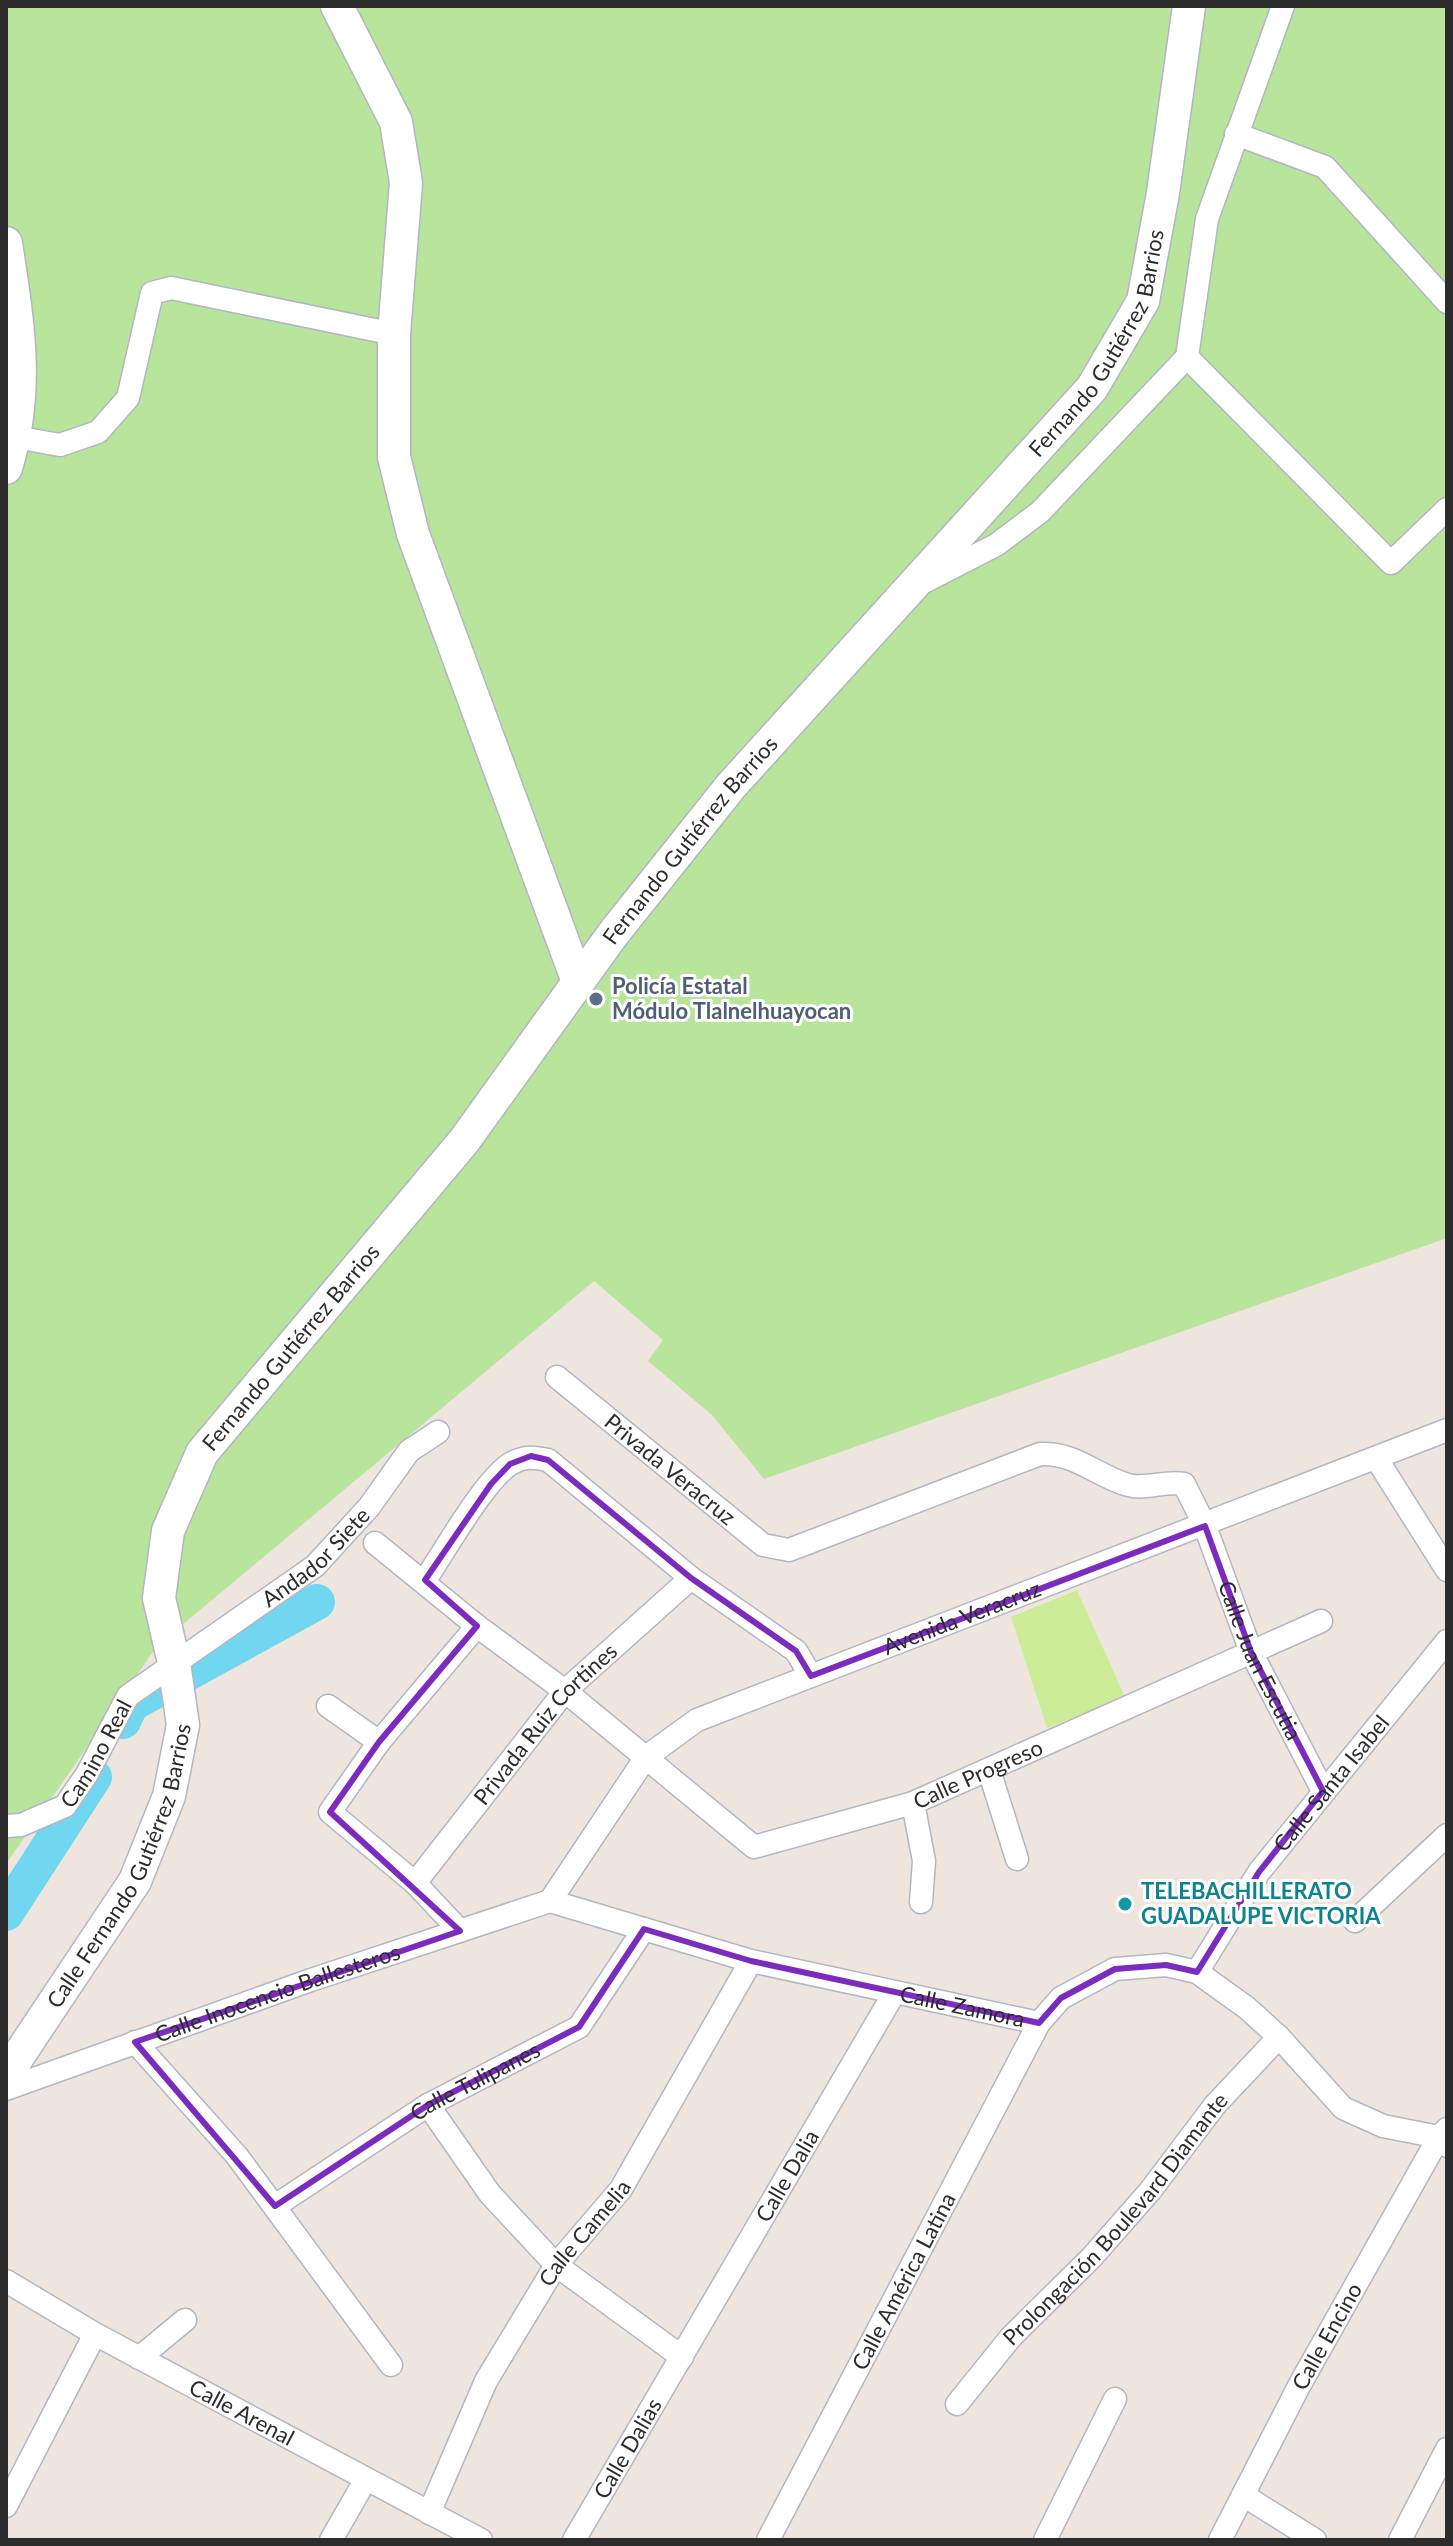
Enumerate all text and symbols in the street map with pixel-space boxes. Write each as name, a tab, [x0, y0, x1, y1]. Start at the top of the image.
street label: Fernando Gutiérrez Barrios	[1022, 227, 1169, 462]
street label: Fernando Gutiérrez Barrios	[596, 730, 783, 949]
place label: Policía Estatal Módulo Tlalnelhuayocan	[612, 972, 851, 1024]
marker: Policía Estatal Módulo Tlalnelhuayocan	[587, 990, 605, 1008]
street label: Fernando Gutiérrez Barrios	[196, 1238, 385, 1456]
street label: Privada Veracruz	[600, 1408, 741, 1530]
street label: Andador Siete	[256, 1502, 375, 1612]
street label: Avenida Veracruz	[879, 1574, 1044, 1660]
street label: Calle Juan Escutia	[1213, 1577, 1308, 1744]
street label: Privada Ruiz Cortines	[467, 1637, 622, 1810]
street label: Camino Real	[54, 1695, 137, 1813]
street label: Calle Santa Isabel	[1267, 1709, 1394, 1857]
street label: Calle Fernando Gutiérrez Barrios	[40, 1721, 196, 2013]
street label: Calle Progreso	[909, 1733, 1047, 1814]
place label: TELEBACHILLERATO GUADALUPE VICTORIA	[1141, 1877, 1381, 1929]
marker: TELEBACHILLERATO GUADALUPE VICTORIA	[1116, 1895, 1134, 1913]
street label: Calle Inocencio Ballesteros	[151, 1938, 403, 2048]
street label: Calle Zamora	[898, 1979, 1027, 2033]
street label: Calle Tulipanes	[405, 2036, 544, 2126]
street label: Prolongación Boulevard Diamante	[997, 2086, 1233, 2351]
street label: Calle Dalia	[749, 2125, 824, 2226]
street label: Calle Camelia	[532, 2175, 636, 2291]
street label: Calle América Latina	[846, 2188, 961, 2374]
street label: Calle Encino	[1286, 2278, 1367, 2394]
street label: Calle Arenal	[185, 2373, 299, 2451]
street label: Calle Dalias	[587, 2393, 667, 2503]

